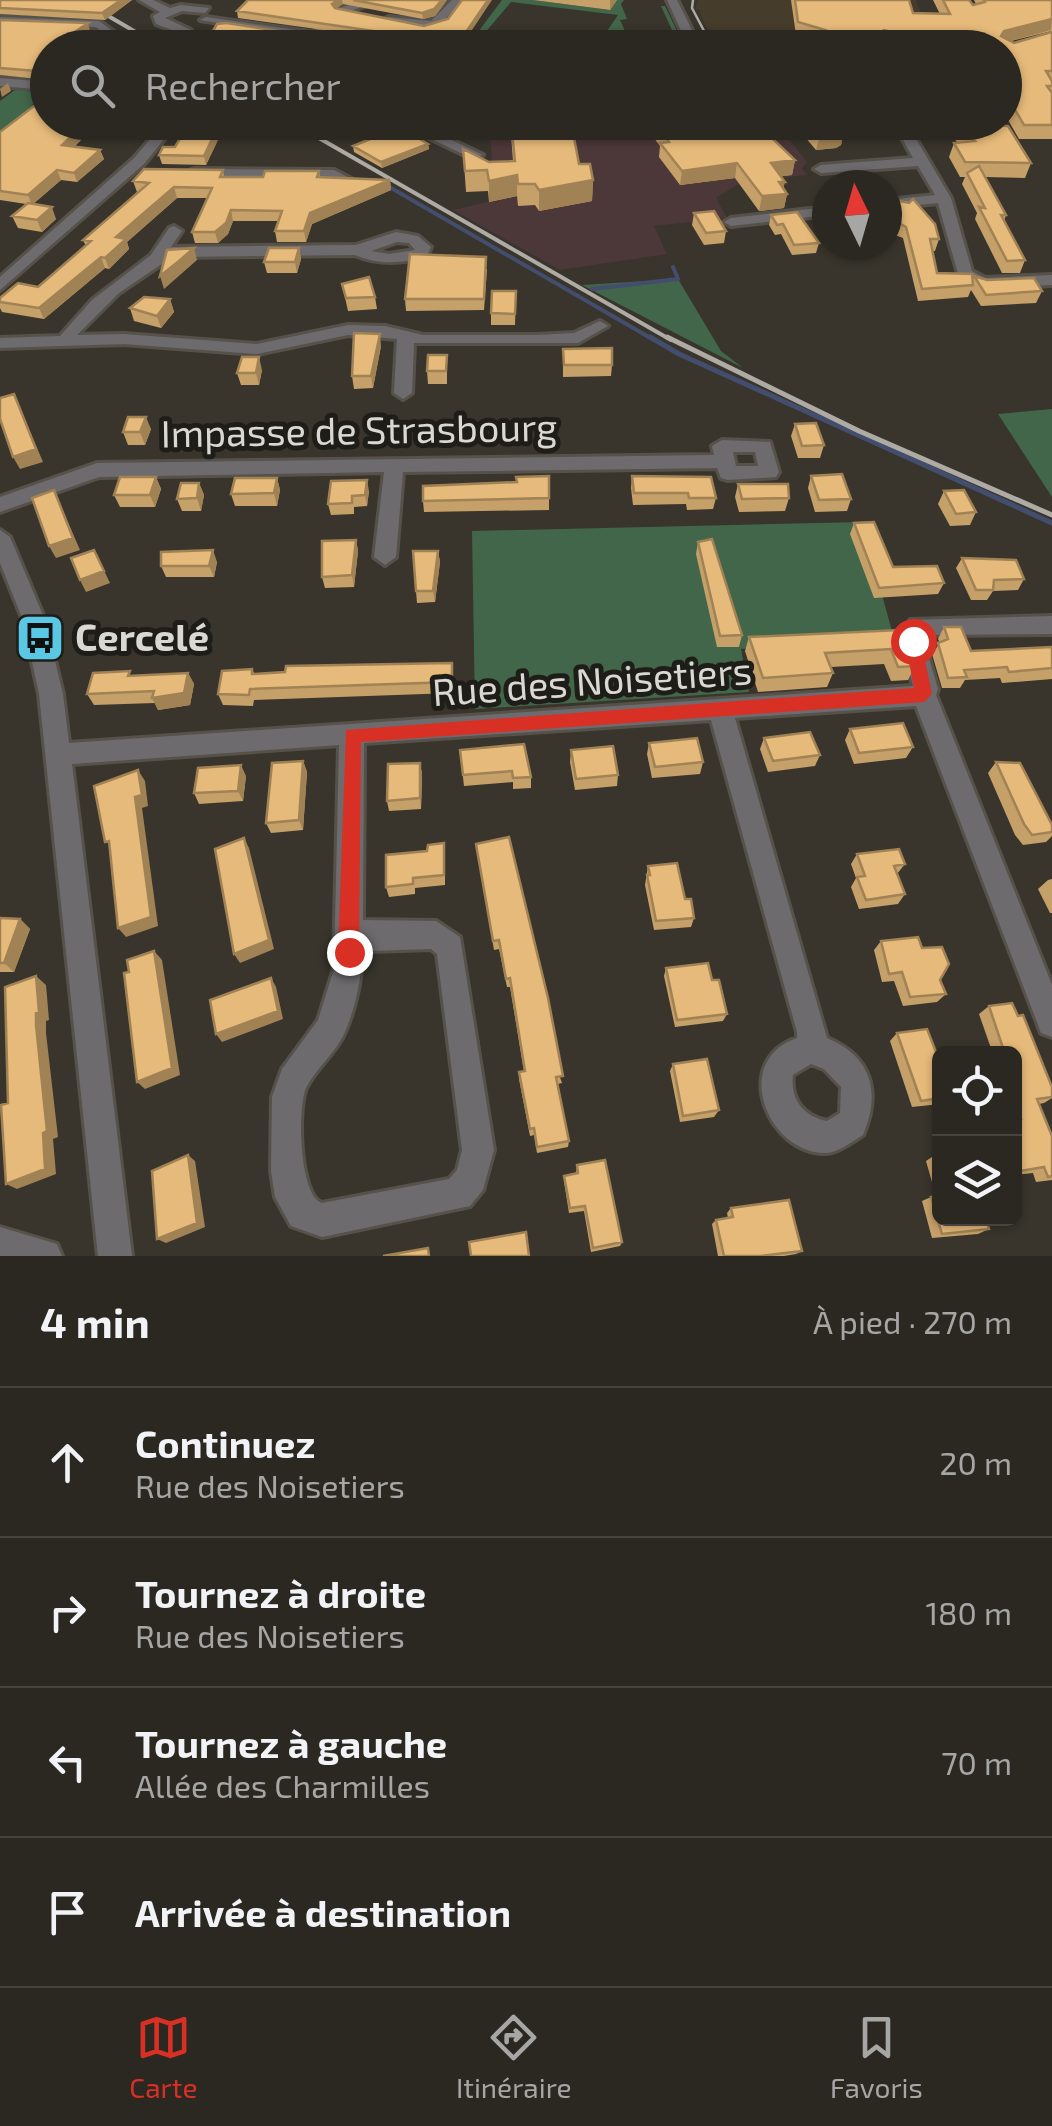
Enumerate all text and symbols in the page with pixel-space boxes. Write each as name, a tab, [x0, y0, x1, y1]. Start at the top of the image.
search box	[30, 30, 1022, 140]
icon: search	[65, 58, 120, 113]
text: Rechercher	[145, 62, 341, 108]
north arrow	[812, 170, 902, 260]
street label: Impasse de Strasbourg	[160, 403, 558, 455]
bus stop icon: Cercelé	[14, 612, 66, 664]
place label: Cercelé	[75, 613, 209, 659]
route start	[891, 619, 937, 665]
street label: Rue des Noisetiers	[430, 646, 753, 714]
route end	[327, 930, 373, 976]
map controls	[932, 1046, 1022, 1226]
button: locate	[932, 1046, 1022, 1136]
button: layers	[932, 1136, 1022, 1226]
text: 4 min	[40, 1296, 150, 1346]
text: À pied · 270 m	[813, 1302, 1012, 1340]
text: Continuez	[135, 1420, 315, 1466]
icon: ahead	[40, 1435, 95, 1490]
text: 20 m	[940, 1443, 1012, 1481]
text: Rue des Noisetiers	[135, 1466, 405, 1504]
text: Tournez à droite	[135, 1570, 426, 1616]
icon: right	[40, 1585, 95, 1640]
text: 180 m	[925, 1593, 1012, 1631]
text: Rue des Noisetiers	[135, 1616, 405, 1654]
text: Tournez à gauche	[135, 1720, 447, 1766]
icon: left	[40, 1735, 95, 1790]
text: 70 m	[941, 1743, 1012, 1781]
text: Allée des Charmilles	[135, 1766, 430, 1804]
icon: arrive	[40, 1885, 95, 1940]
text: Arrivée à destination	[135, 1889, 511, 1935]
tab: Carte	[129, 2010, 197, 2104]
tab: Itinéraire	[456, 2010, 572, 2104]
tab: Favoris	[830, 2010, 923, 2104]

